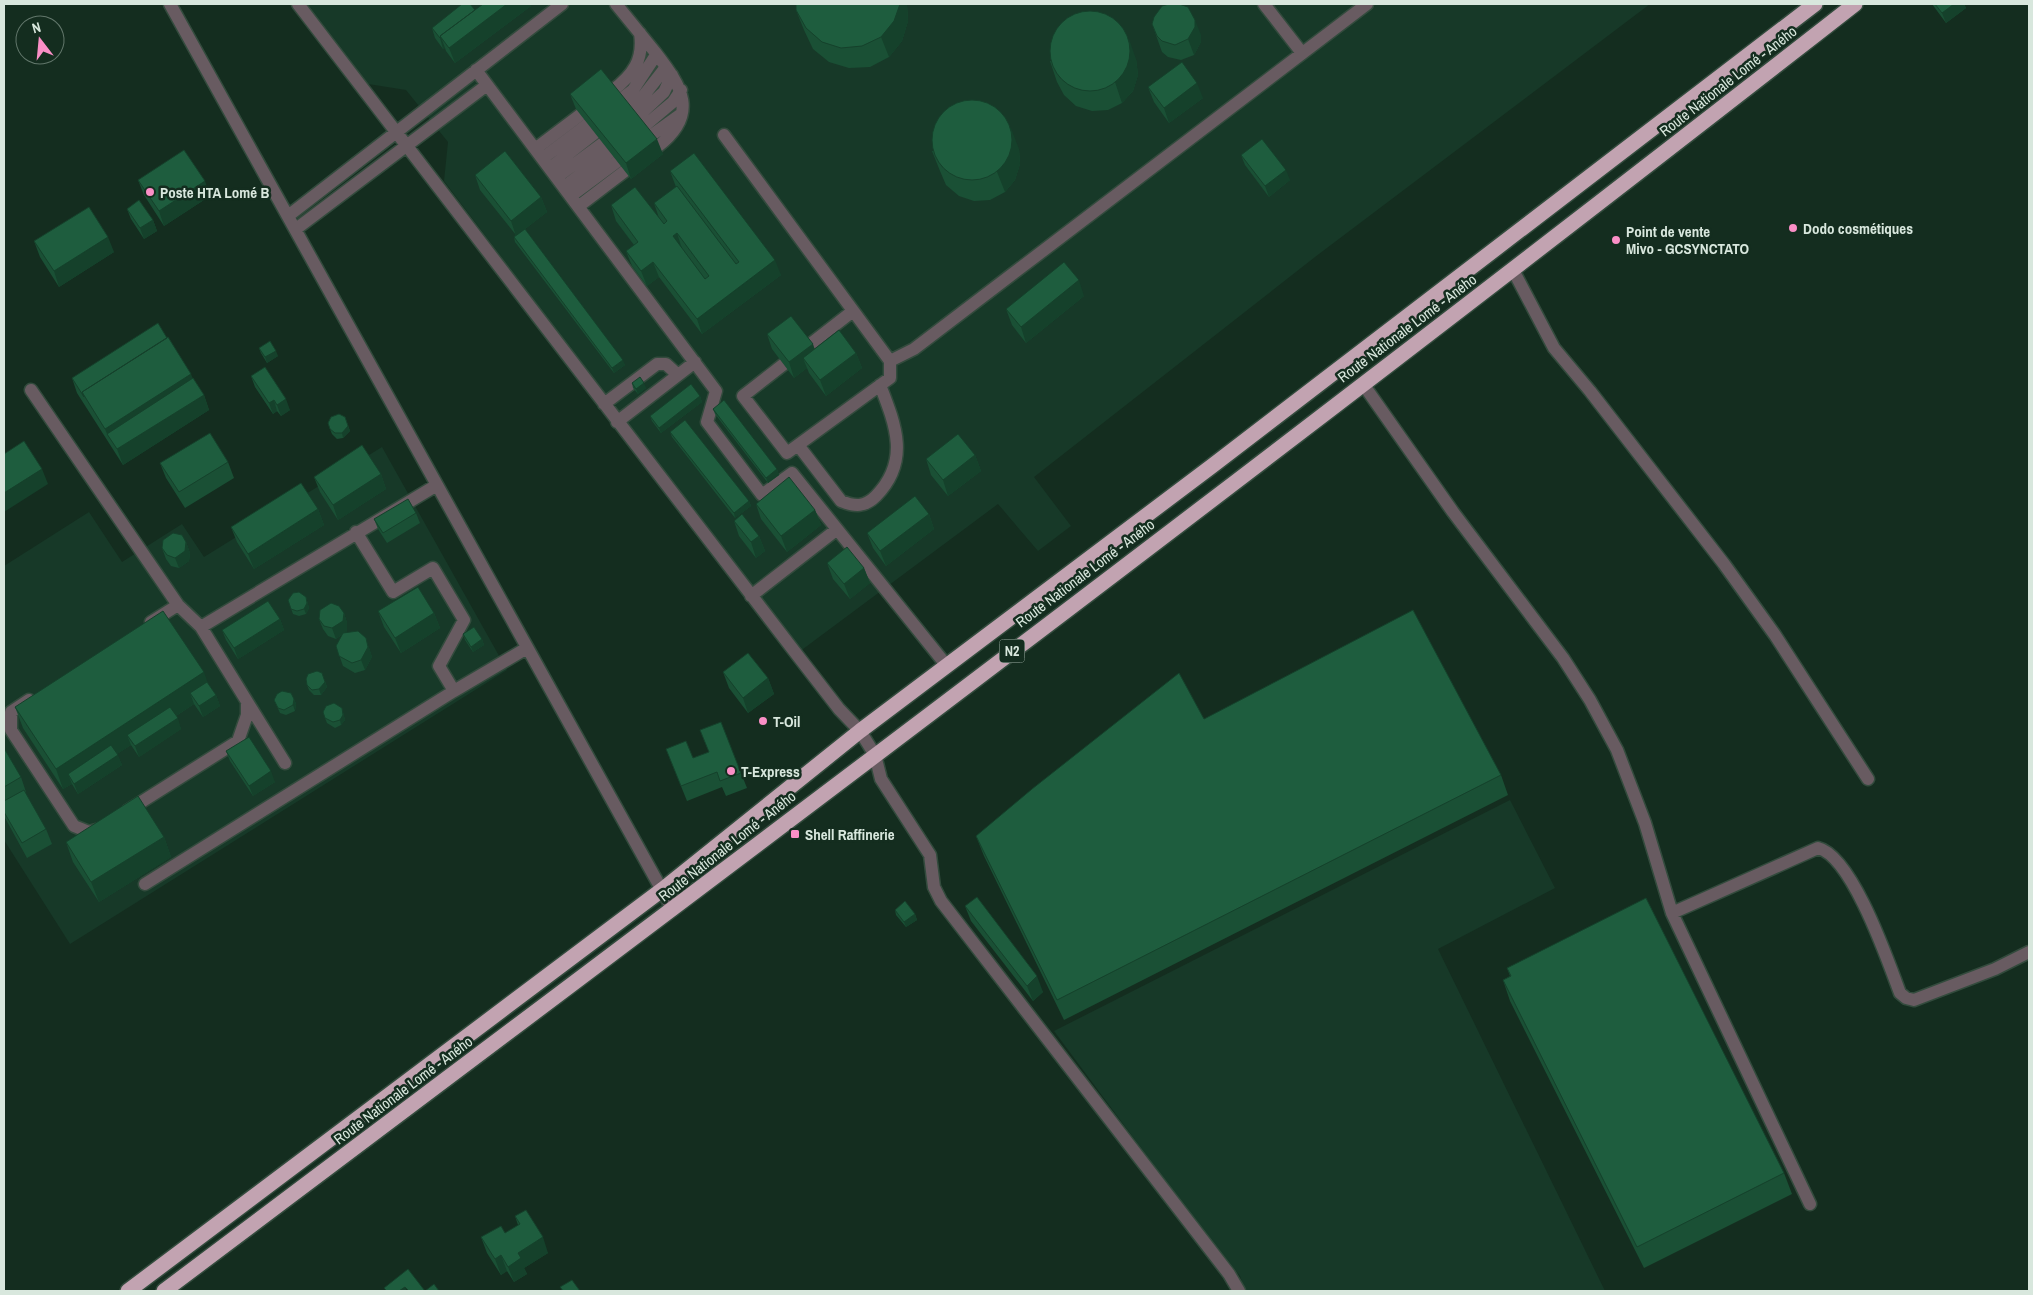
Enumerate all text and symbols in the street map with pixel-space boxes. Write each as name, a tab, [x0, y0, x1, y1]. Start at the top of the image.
north arrow	[15, 15, 65, 65]
text: N	[30, 18, 43, 37]
street label: Route Nationale Lomé - Aného	[1655, 21, 1801, 141]
place label: Poste HTA Lomé B	[160, 182, 269, 203]
marker: Poste HTA Lomé B	[144, 186, 156, 198]
place label: Dodo cosmétiques	[1803, 218, 1913, 239]
place label: Point de vente Mivo - GCSYNCTATO	[1626, 221, 1749, 259]
marker: Dodo cosmétiques	[1787, 222, 1799, 234]
marker: Point de vente Mivo - GCSYNCTATO	[1610, 234, 1622, 246]
street label: Route Nationale Lomé - Aného	[1333, 269, 1481, 387]
street label: Route Nationale Lomé - Aného	[1011, 514, 1159, 632]
road number: N2	[1000, 640, 1024, 662]
place label: T-Oil	[773, 711, 800, 732]
marker: T-Oil	[757, 715, 769, 727]
place label: T-Express	[741, 761, 800, 782]
marker: T-Express	[725, 765, 737, 777]
street label: Route Nationale Lomé - Aného	[654, 786, 800, 906]
place label: Shell Raffinerie	[805, 824, 895, 845]
marker: Shell Raffinerie	[789, 828, 801, 840]
street label: Route Nationale Lomé - Aného	[329, 1031, 477, 1149]

